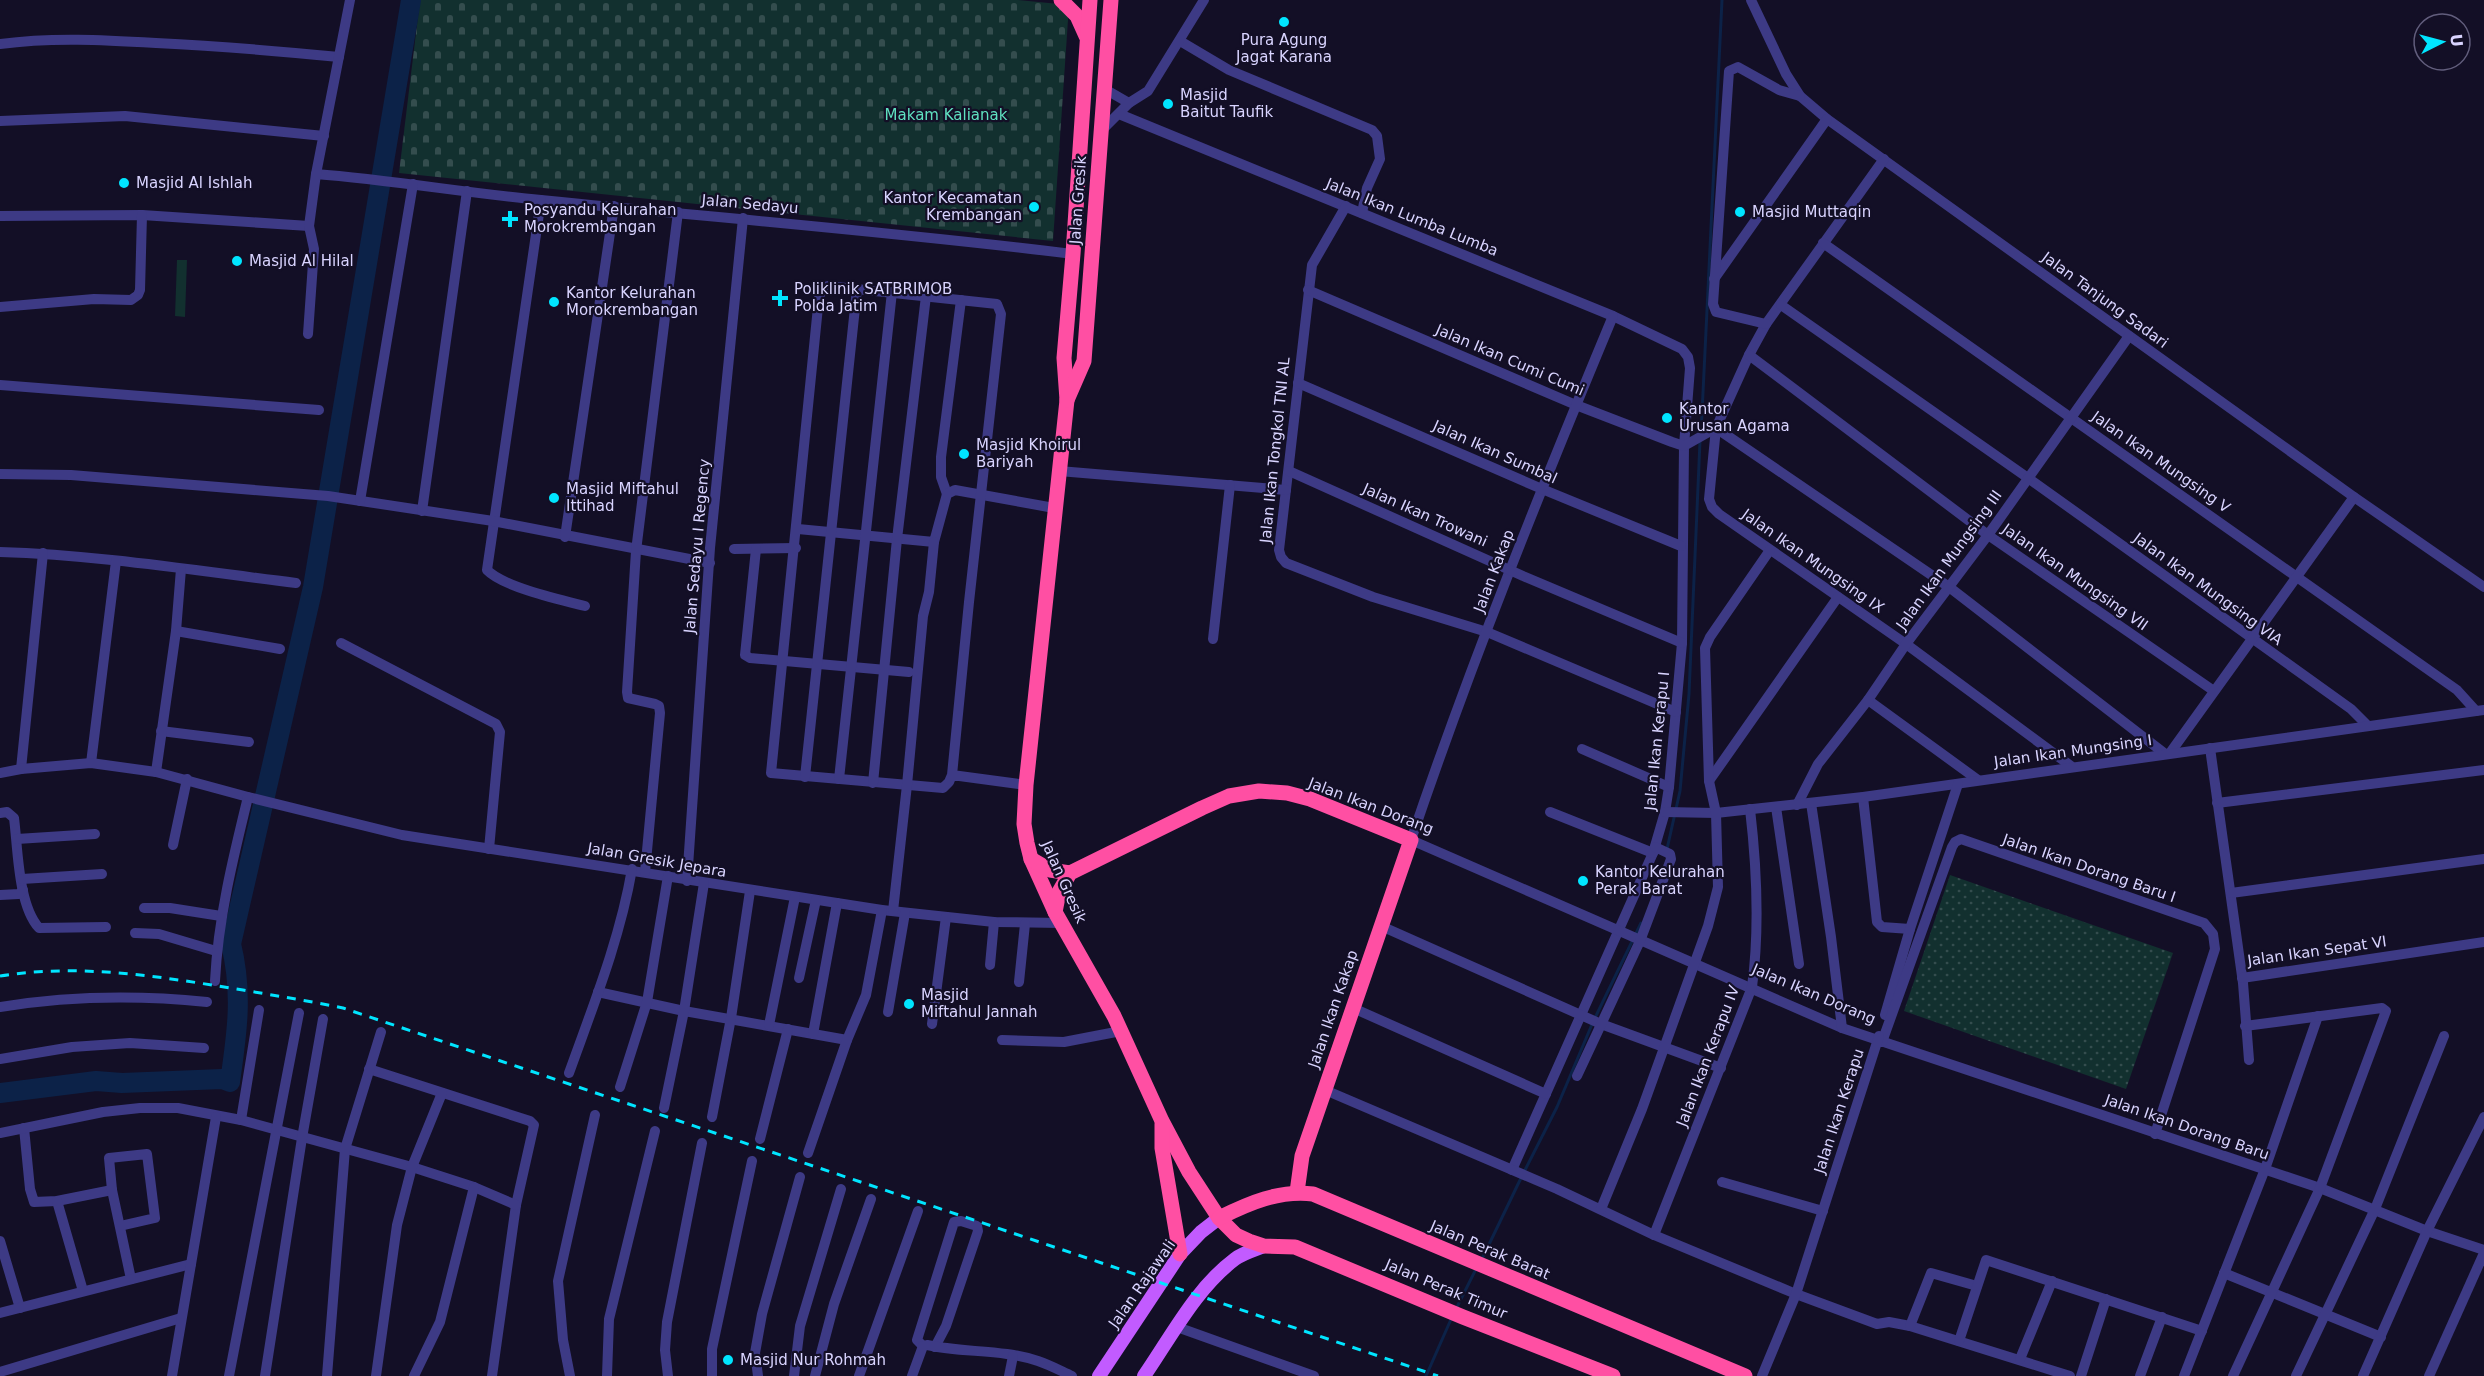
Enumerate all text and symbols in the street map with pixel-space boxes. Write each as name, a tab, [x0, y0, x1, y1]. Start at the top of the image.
north arrow	[2412, 12, 2472, 72]
marker: Pura Agung Jagat Karana	[1277, 15, 1291, 29]
place label: Pura Agung Jagat Karana	[1235, 31, 1332, 66]
text: U	[2446, 33, 2467, 48]
place label: Masjid Baitut Taufik	[1180, 86, 1274, 121]
marker: Masjid Baitut Taufik	[1161, 97, 1175, 111]
park label: Makam Kalianak	[885, 106, 1008, 124]
street label: Jalan Gresik	[1066, 155, 1090, 246]
place label: Masjid Al Ishlah	[136, 174, 252, 192]
street label: Jalan Ikan Lumba Lumba	[1322, 174, 1501, 260]
marker: Masjid Al Ishlah	[117, 176, 131, 190]
place label: Kantor Kecamatan Krembangan	[884, 189, 1022, 224]
street label: Jalan Sedayu	[700, 191, 799, 217]
marker: Kantor Kecamatan Krembangan	[1027, 200, 1041, 214]
place label: Posyandu Kelurahan Morokrembangan	[524, 201, 676, 236]
place label: Masjid Muttaqin	[1752, 203, 1871, 221]
marker: Masjid Muttaqin	[1733, 205, 1747, 219]
marker: Posyandu Kelurahan Morokrembangan	[501, 210, 519, 228]
street label: Jalan Tanjung Sadari	[2037, 247, 2172, 352]
place label: Masjid Al Hilal	[249, 252, 354, 270]
marker: Masjid Al Hilal	[230, 254, 244, 268]
place label: Poliklinik SATBRIMOB Polda Jatim	[794, 280, 952, 315]
place label: Kantor Kelurahan Morokrembangan	[566, 284, 698, 319]
marker: Poliklinik SATBRIMOB Polda Jatim	[771, 289, 789, 307]
marker: Kantor Kelurahan Morokrembangan	[547, 295, 561, 309]
street label: Jalan Ikan Cumi Cumi	[1432, 320, 1587, 400]
street label: Jalan Ikan Tongkol TNI AL	[1256, 356, 1294, 545]
place label: Kantor Urusan Agama	[1679, 400, 1790, 435]
street label: Jalan Ikan Mungsing V	[2087, 407, 2234, 517]
marker: Kantor Urusan Agama	[1660, 411, 1674, 425]
street label: Jalan Ikan Sumbal	[1429, 416, 1560, 487]
place label: Masjid Khoirul Bariyah	[976, 436, 1081, 471]
marker: Masjid Khoirul Bariyah	[957, 447, 971, 461]
street label: Jalan Sedayu I Regency	[680, 458, 714, 635]
street label: Jalan Ikan Trowani	[1359, 479, 1490, 551]
place label: Masjid Miftahul Ittihad	[566, 480, 679, 515]
street label: Jalan Ikan Mungsing III	[1892, 487, 2006, 634]
marker: Masjid Miftahul Ittihad	[547, 491, 561, 505]
street label: Jalan Ikan Mungsing IX	[1738, 504, 1888, 617]
street label: Jalan Ikan Mungsing VII	[1998, 519, 2151, 634]
street label: Jalan Kakap	[1470, 527, 1518, 616]
street label: Jalan Ikan Mungsing VIA	[2129, 528, 2287, 650]
street label: Jalan Ikan Kerapu I	[1641, 671, 1673, 812]
street label: Jalan Ikan Mungsing I	[1992, 731, 2153, 771]
street label: Jalan Ikan Dorang	[1305, 773, 1436, 838]
street label: Jalan Ikan Dorang Baru I	[1999, 830, 2178, 906]
street label: Jalan Gresik	[1037, 837, 1090, 926]
street label: Jalan Gresik Jepara	[585, 839, 728, 881]
place label: Kantor Kelurahan Perak Barat	[1595, 863, 1725, 898]
marker: Kantor Kelurahan Perak Barat	[1576, 874, 1590, 888]
street label: Jalan Ikan Sepat VI	[2245, 932, 2388, 970]
street label: Jalan Ikan Kakap	[1304, 948, 1362, 1071]
street label: Jalan Ikan Dorang	[1748, 959, 1879, 1028]
street label: Jalan Ikan Kerapu IV	[1672, 982, 1743, 1130]
place label: Masjid Miftahul Jannah	[921, 986, 1037, 1021]
marker: Masjid Miftahul Jannah	[902, 997, 916, 1011]
street label: Jalan Ikan Kerapu	[1810, 1046, 1868, 1177]
street label: Jalan Ikan Dorang Baru	[2102, 1090, 2272, 1164]
street label: Jalan Perak Barat	[1426, 1216, 1553, 1283]
street label: Jalan Rajawali	[1104, 1236, 1179, 1332]
street label: Jalan Perak Timur	[1381, 1255, 1511, 1323]
place label: Masjid Nur Rohmah	[740, 1351, 886, 1369]
marker: Masjid Nur Rohmah	[721, 1353, 735, 1367]

